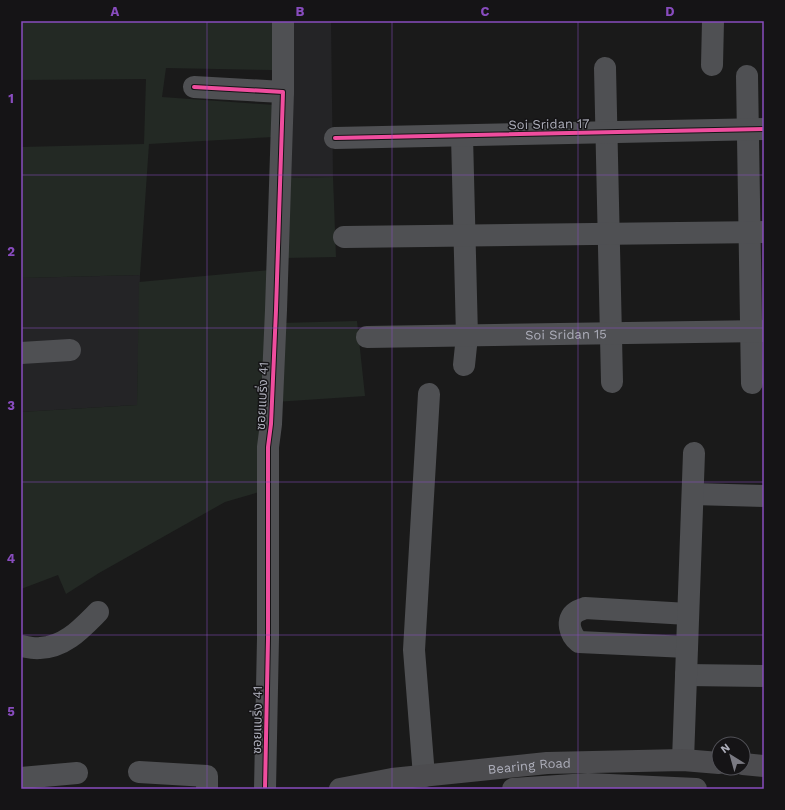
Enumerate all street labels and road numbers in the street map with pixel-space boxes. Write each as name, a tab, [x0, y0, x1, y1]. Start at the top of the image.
street label: Soi Sridan 17	[508, 116, 590, 132]
street label: Soi Sridan 15	[525, 326, 607, 342]
street label: ซอยแบริ่ง 41	[251, 362, 271, 430]
street label: ซอยแบริ่ง 41	[248, 686, 265, 754]
street label: Bearing Road	[487, 755, 571, 777]

